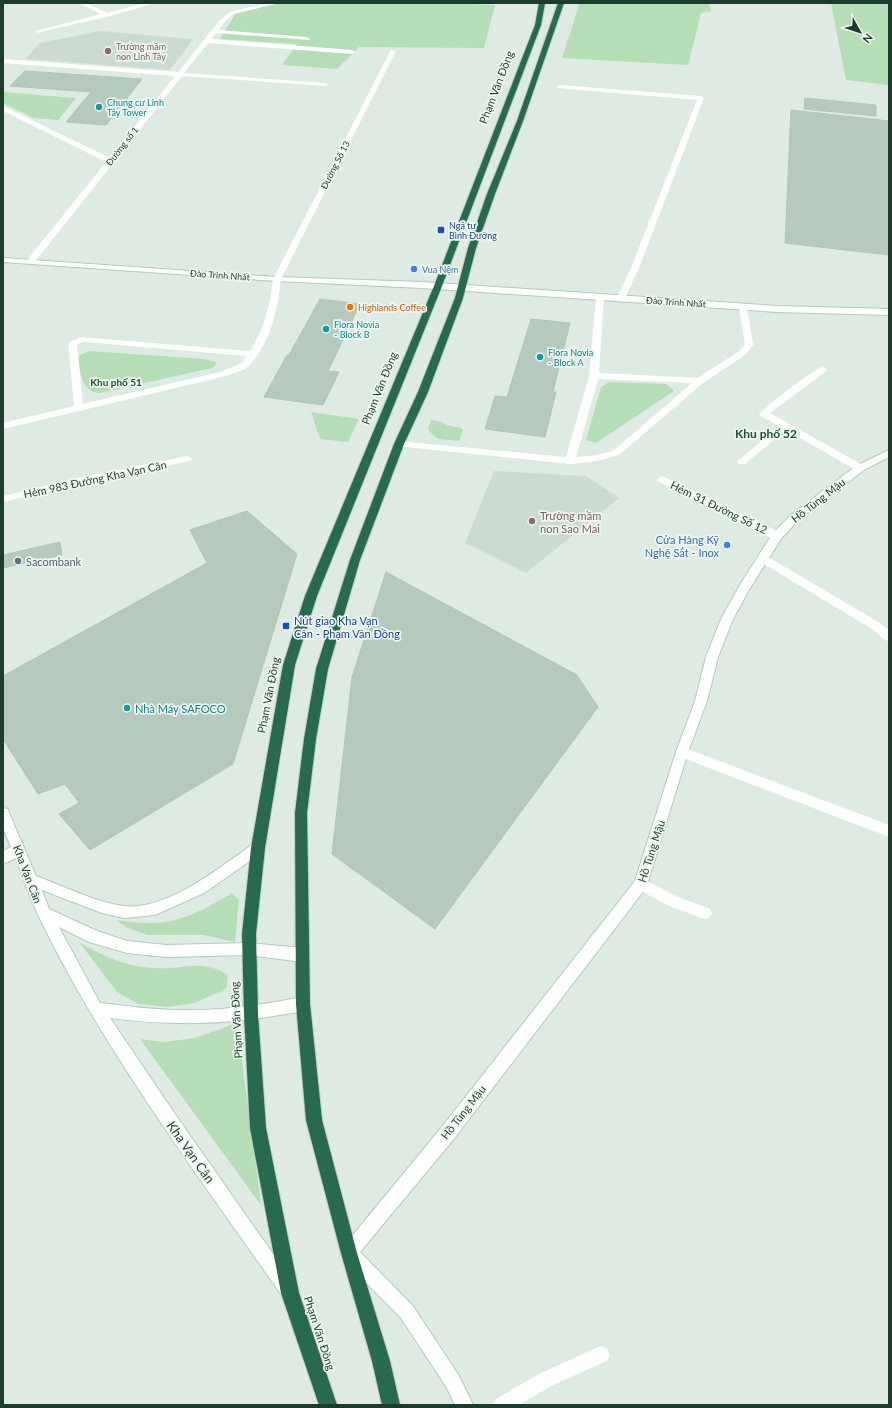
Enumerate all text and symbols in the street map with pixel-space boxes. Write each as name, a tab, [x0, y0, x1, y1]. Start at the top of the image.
north arrow	[840, 12, 880, 52]
text: N	[860, 31, 876, 46]
place label: Trường mầm non Linh Tây	[116, 41, 166, 62]
marker: Trường mầm non Linh Tây	[103, 46, 113, 56]
street label: Phạm Văn Đồng	[476, 48, 516, 125]
place label: Chung cư Linh Tây Tower	[107, 97, 164, 118]
marker: Chung cư Linh Tây Tower	[94, 102, 104, 112]
street label: Đường số 1	[103, 124, 141, 168]
street label: Đường Số 13	[318, 139, 352, 191]
place label: Ngã tư Bình Đường	[449, 220, 497, 241]
marker: Ngã tư Bình Đường	[436, 225, 446, 235]
marker: Vua Nệm	[409, 264, 419, 274]
place label: Vua Nệm	[422, 264, 458, 275]
street label: Đào Trinh Nhất	[190, 267, 251, 283]
street label: Đào Trinh Nhất	[646, 294, 707, 310]
marker: Highlands Coffee	[345, 302, 355, 312]
place label: Highlands Coffee	[358, 302, 426, 313]
place label: Flora Novia - Block B	[334, 319, 379, 340]
marker: Flora Novia - Block B	[321, 324, 331, 334]
place label: Flora Novia - Block A	[548, 347, 593, 368]
street label: Phạm Văn Đồng	[358, 349, 400, 426]
marker: Flora Novia - Block A	[535, 352, 545, 362]
district label: Khu phố 51	[90, 376, 142, 388]
district label: Khu phố 52	[735, 426, 797, 441]
street label: Hẻm 983 Đường Kha Vạn Cân	[22, 457, 168, 501]
street label: Hồ Tùng Mậu	[788, 475, 848, 525]
street label: Hẻm 31 Đường Số 12	[669, 478, 769, 536]
place label: Trường mầm non Sao Mai	[540, 509, 601, 535]
marker: Trường mầm non Sao Mai	[527, 516, 537, 526]
place label: Cửa Hàng Kỹ Nghệ Sắt - Inox	[645, 533, 720, 559]
marker: Cửa Hàng Kỹ Nghệ Sắt - Inox	[722, 540, 732, 550]
place label: Sacombank	[26, 555, 82, 568]
marker: Sacombank	[13, 556, 23, 566]
place label: Nút giao Kha Vạn Cân - Phạm Văn Đồng	[294, 614, 400, 640]
marker: Nút giao Kha Vạn Cân - Phạm Văn Đồng	[281, 621, 291, 631]
street label: Phạm Văn Đồng	[254, 656, 282, 734]
place label: Nhà Máy SAFOCO	[135, 702, 226, 715]
marker: Nhà Máy SAFOCO	[122, 703, 132, 713]
street label: Hồ Tùng Mậu	[635, 818, 667, 884]
street label: Kha Vạn Cân	[11, 843, 45, 905]
street label: Phạm Văn Đồng	[227, 981, 245, 1059]
street label: Hồ Tùng Mậu	[438, 1082, 488, 1142]
street label: Kha Vạn Cân	[164, 1118, 218, 1186]
street label: Phạm Văn Đồng	[302, 1294, 338, 1372]

